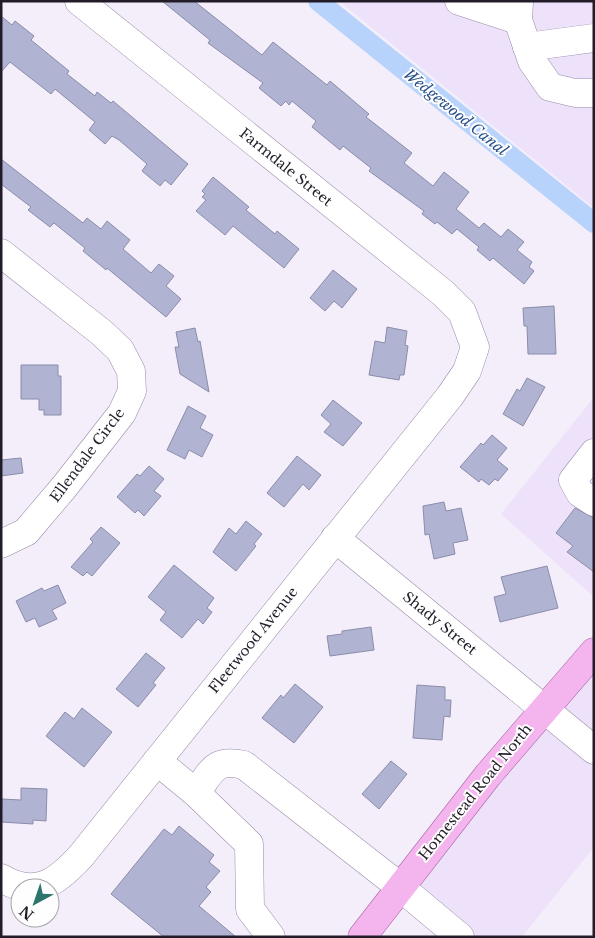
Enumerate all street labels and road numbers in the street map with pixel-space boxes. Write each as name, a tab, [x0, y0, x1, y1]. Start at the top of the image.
street label: Farmdale Street	[236, 124, 337, 210]
street label: Ellendale Circle	[46, 404, 128, 506]
street label: Fleetwood Avenue	[205, 583, 301, 697]
street label: Shady Street	[399, 588, 481, 659]
street label: Homestead Road North	[415, 720, 536, 864]

